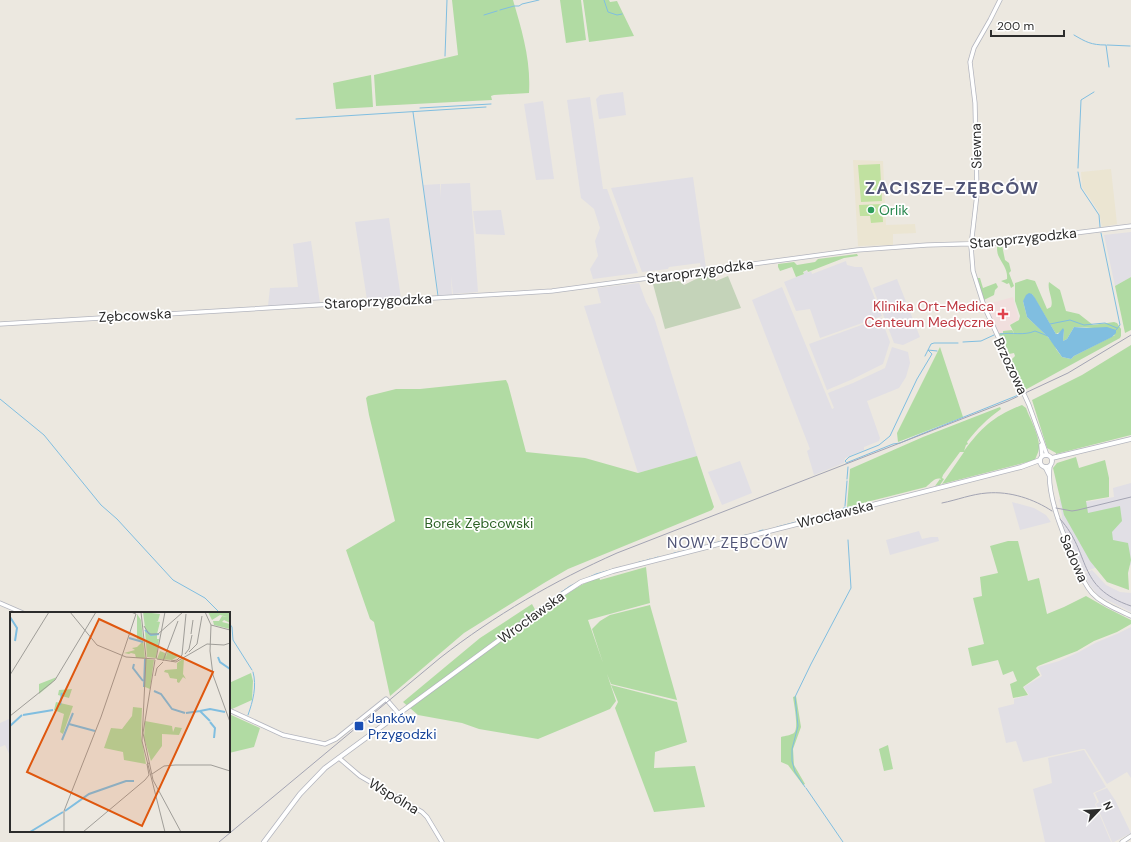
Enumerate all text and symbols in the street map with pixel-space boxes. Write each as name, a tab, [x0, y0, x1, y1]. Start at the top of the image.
scale bar	[991, 12, 1064, 38]
text: 200 m	[997, 18, 1034, 34]
street label: Siewna	[967, 123, 985, 169]
district label: ZACISZE-ZĘBCÓW	[865, 176, 1039, 200]
place label: Orlik	[879, 201, 909, 219]
marker: Orlik	[866, 205, 876, 215]
street label: Staroprzygodzka	[968, 223, 1078, 253]
street label: Staroprzygodzka	[645, 255, 755, 287]
street label: Staroprzygodzka	[324, 289, 432, 313]
place label: Klinika Ort-Medica Centeum Medyczne	[864, 297, 994, 331]
street label: Zębcowska	[98, 304, 172, 326]
marker: Klinika Ort-Medica Centeum Medyczne	[997, 308, 1009, 320]
street label: Brzozowa	[990, 335, 1032, 397]
street label: Wrocławska	[795, 496, 875, 532]
park label: Borek Zębcowski	[425, 514, 533, 532]
street label: Sadowa	[1055, 531, 1093, 585]
district label: NOWY ZĘBCÓW	[667, 533, 789, 553]
street label: Wrocławska	[494, 587, 568, 647]
inset map	[10, 612, 230, 832]
place label: Janków Przygodzki	[368, 709, 437, 743]
marker: Janków Przygodzki	[353, 720, 365, 732]
street label: Wspólna	[365, 774, 423, 818]
north arrow	[1079, 790, 1119, 830]
text: N	[1100, 799, 1116, 812]

